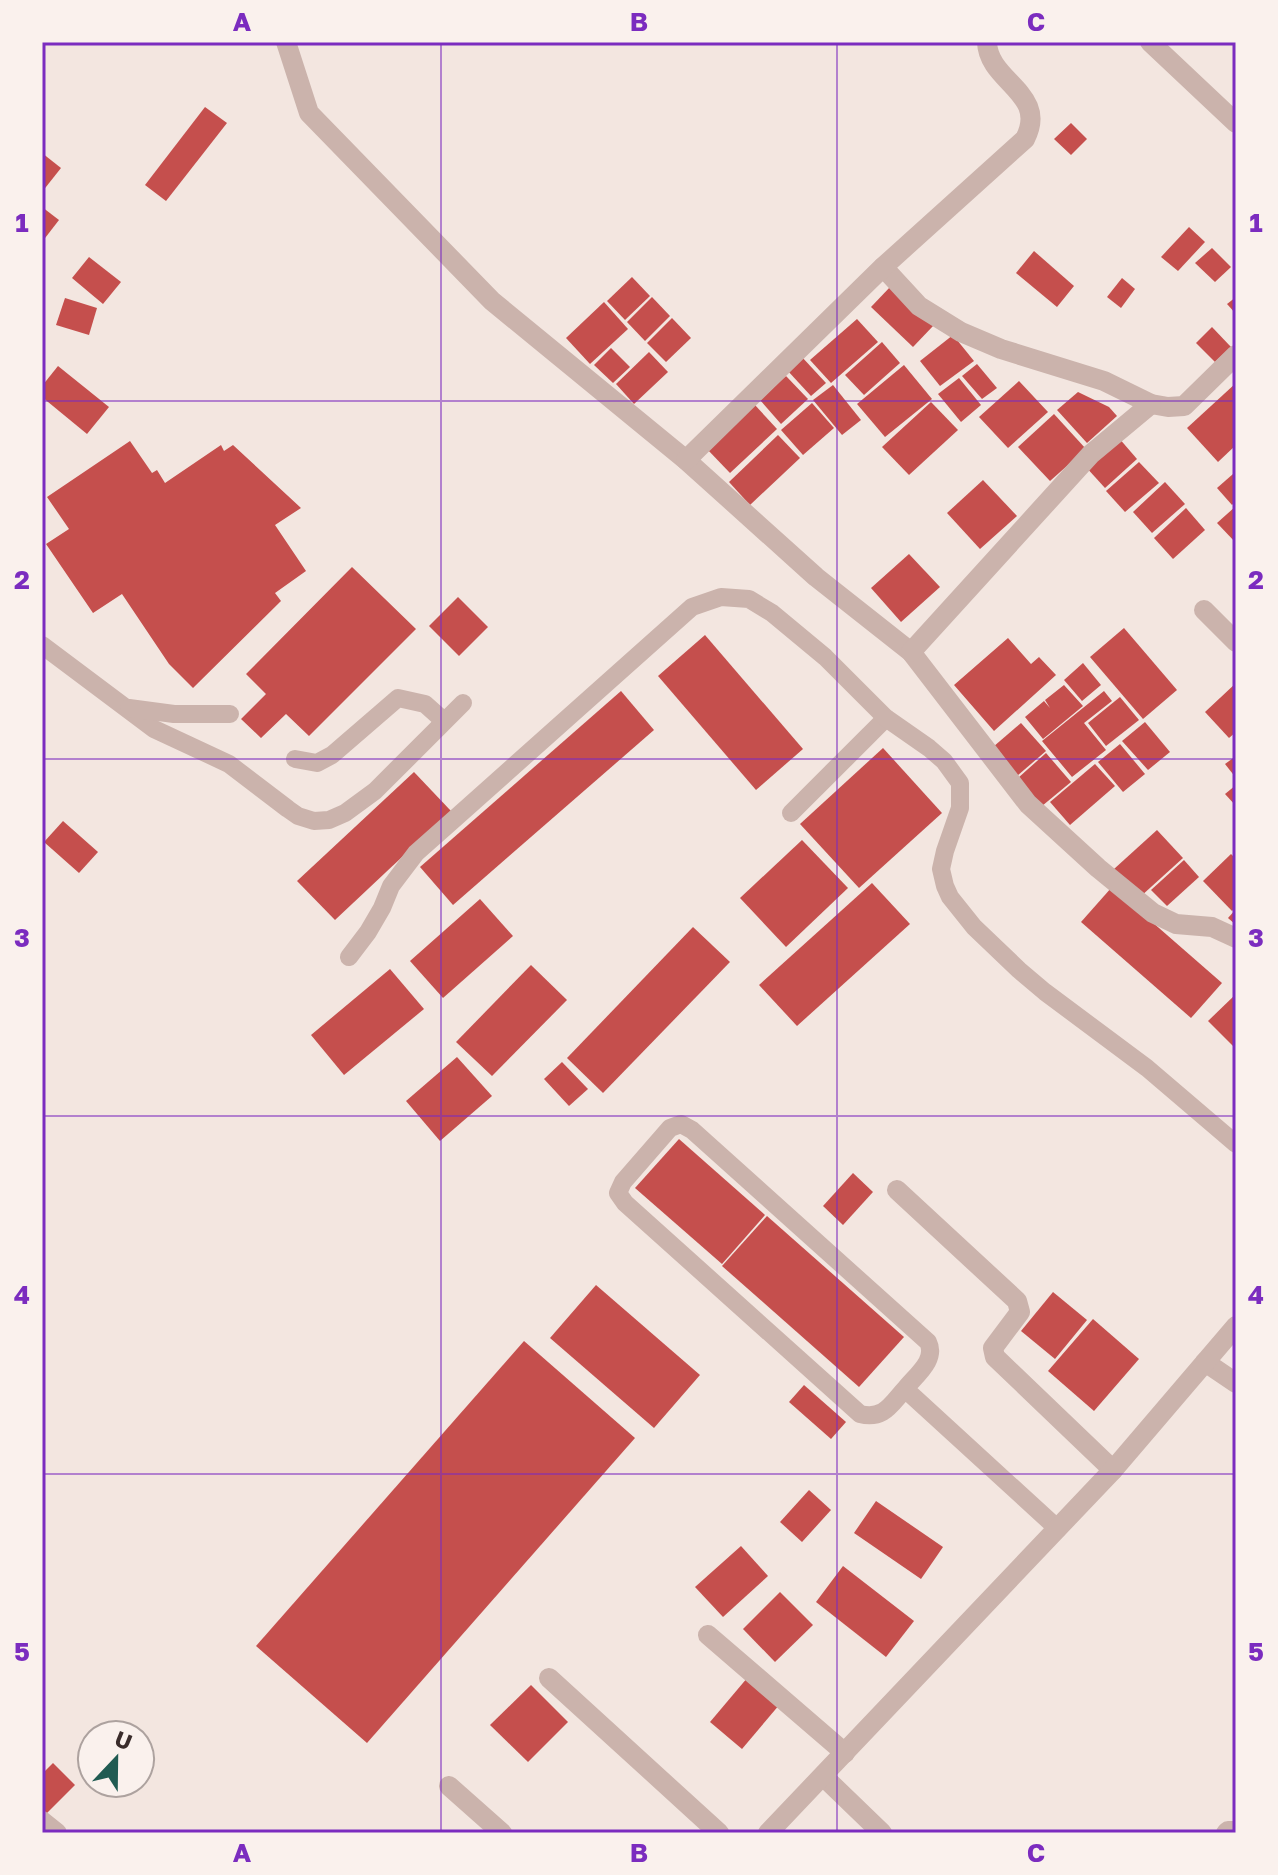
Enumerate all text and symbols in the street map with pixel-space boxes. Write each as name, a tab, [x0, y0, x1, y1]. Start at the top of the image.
text: A	[233, 6, 252, 37]
text: B	[630, 6, 648, 37]
text: C	[1027, 6, 1045, 37]
text: 1	[15, 207, 29, 238]
text: 1	[1249, 207, 1263, 238]
text: 2	[14, 564, 30, 595]
text: 2	[1248, 564, 1264, 595]
text: 3	[14, 922, 30, 953]
text: 3	[1248, 922, 1264, 953]
text: 4	[14, 1279, 30, 1310]
text: 4	[1248, 1279, 1264, 1310]
text: 5	[14, 1636, 30, 1667]
text: 5	[1248, 1636, 1264, 1667]
north arrow	[76, 1719, 156, 1799]
text: U	[111, 1724, 136, 1756]
text: A	[233, 1837, 252, 1868]
text: B	[630, 1837, 648, 1868]
text: C	[1027, 1837, 1045, 1868]

